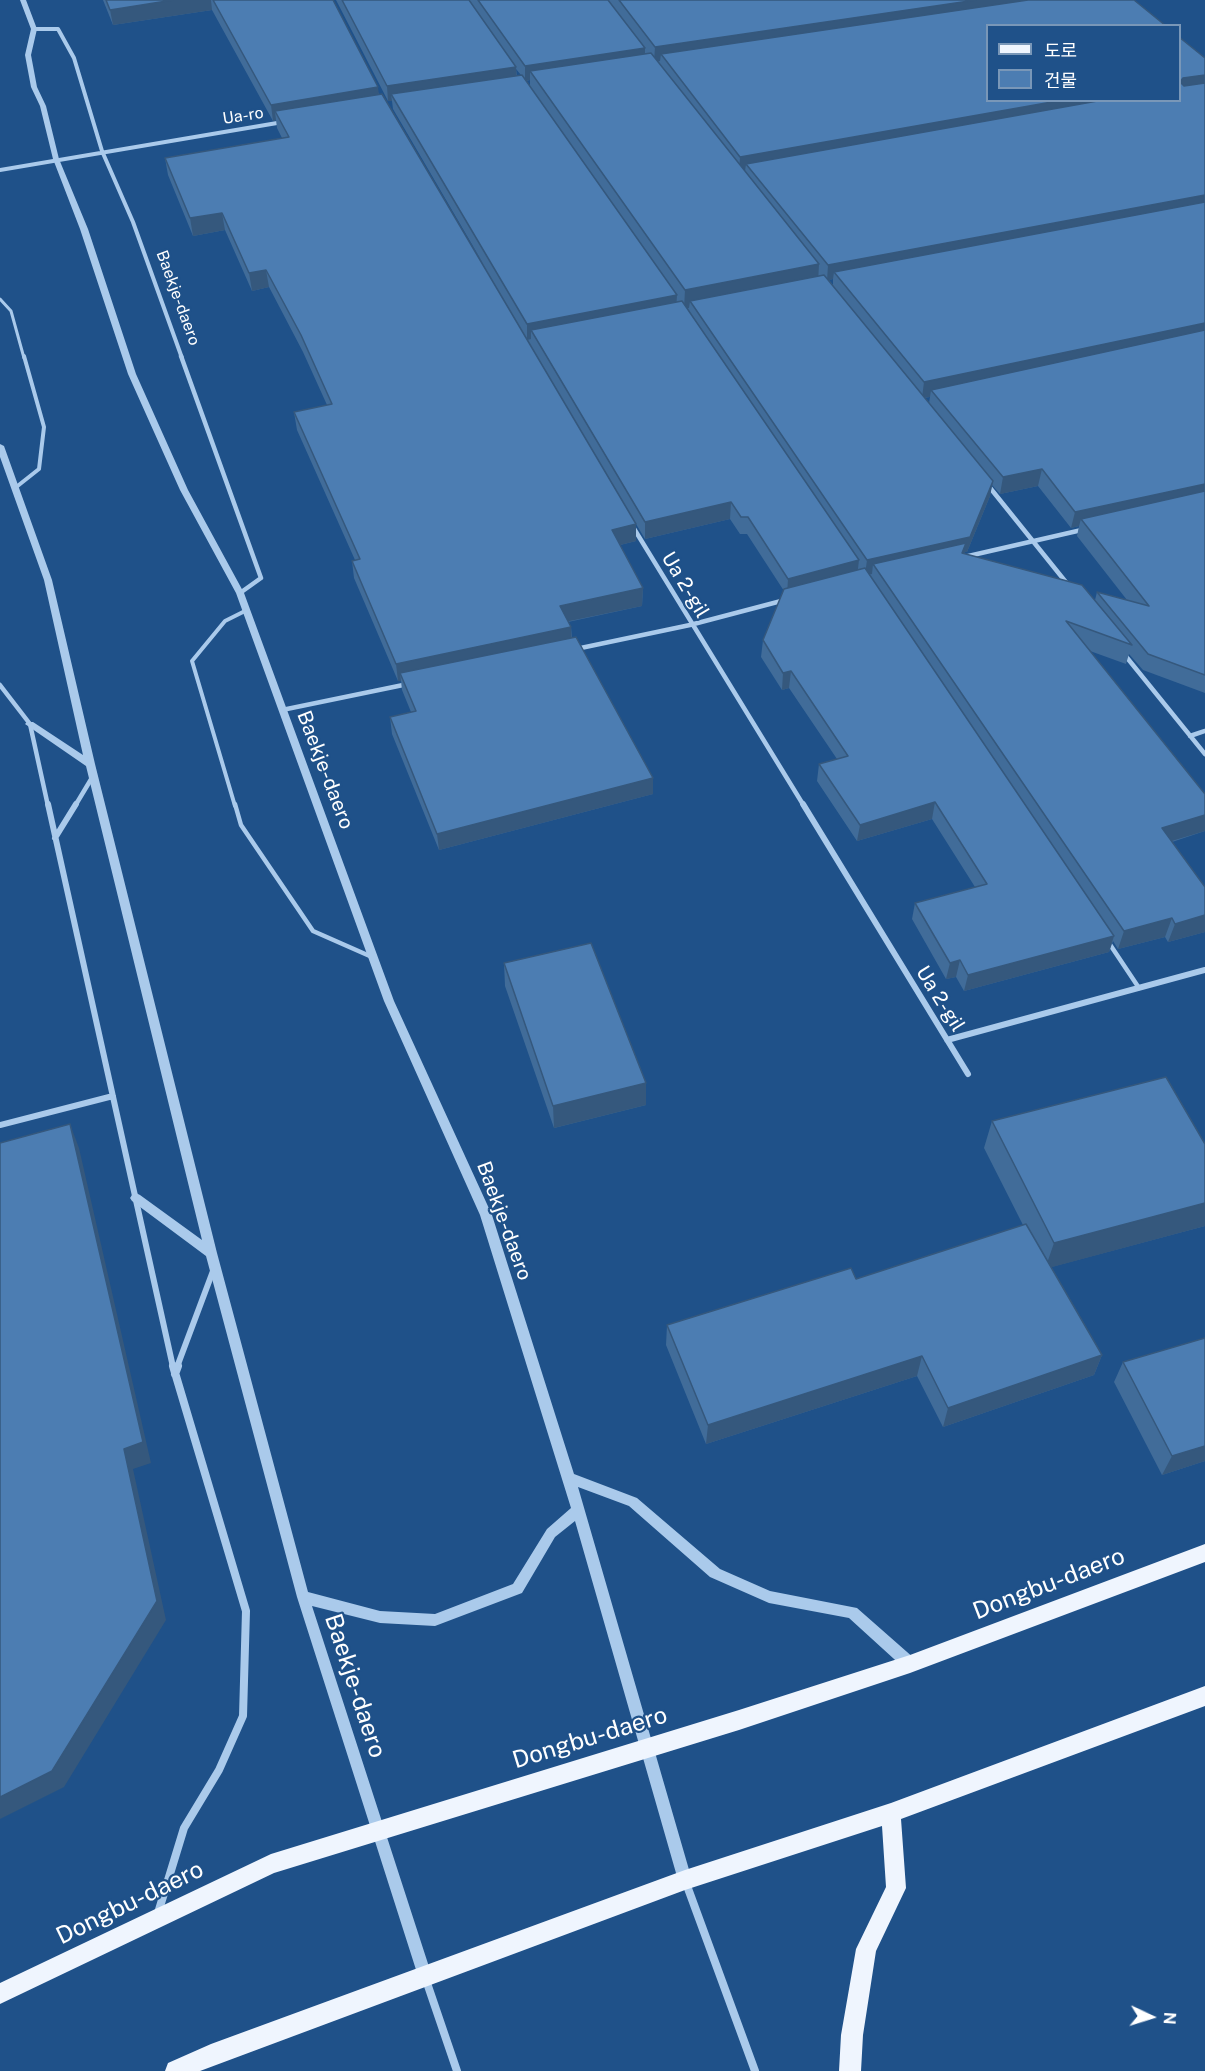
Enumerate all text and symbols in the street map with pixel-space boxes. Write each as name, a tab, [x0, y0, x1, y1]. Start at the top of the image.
legend	[986, 24, 1181, 102]
text: 도로	[1044, 40, 1077, 61]
text: 건물	[1044, 70, 1077, 91]
street label: Ua-ro	[221, 103, 265, 129]
street label: Baekje-daero	[152, 248, 204, 348]
street label: Ua 2-gil	[656, 548, 714, 622]
street label: Baekje-daero	[291, 707, 359, 833]
street label: Ua 2-gil	[911, 962, 969, 1036]
street label: Baekje-daero	[471, 1158, 537, 1284]
street label: Dongbu-daero	[969, 1542, 1129, 1626]
street label: Baekje-daero	[318, 1610, 392, 1762]
street label: Dongbu-daero	[509, 1701, 671, 1775]
street label: Dongbu-daero	[52, 1855, 208, 1951]
north arrow	[1121, 1987, 1181, 2047]
text: N	[1160, 2011, 1179, 2025]

